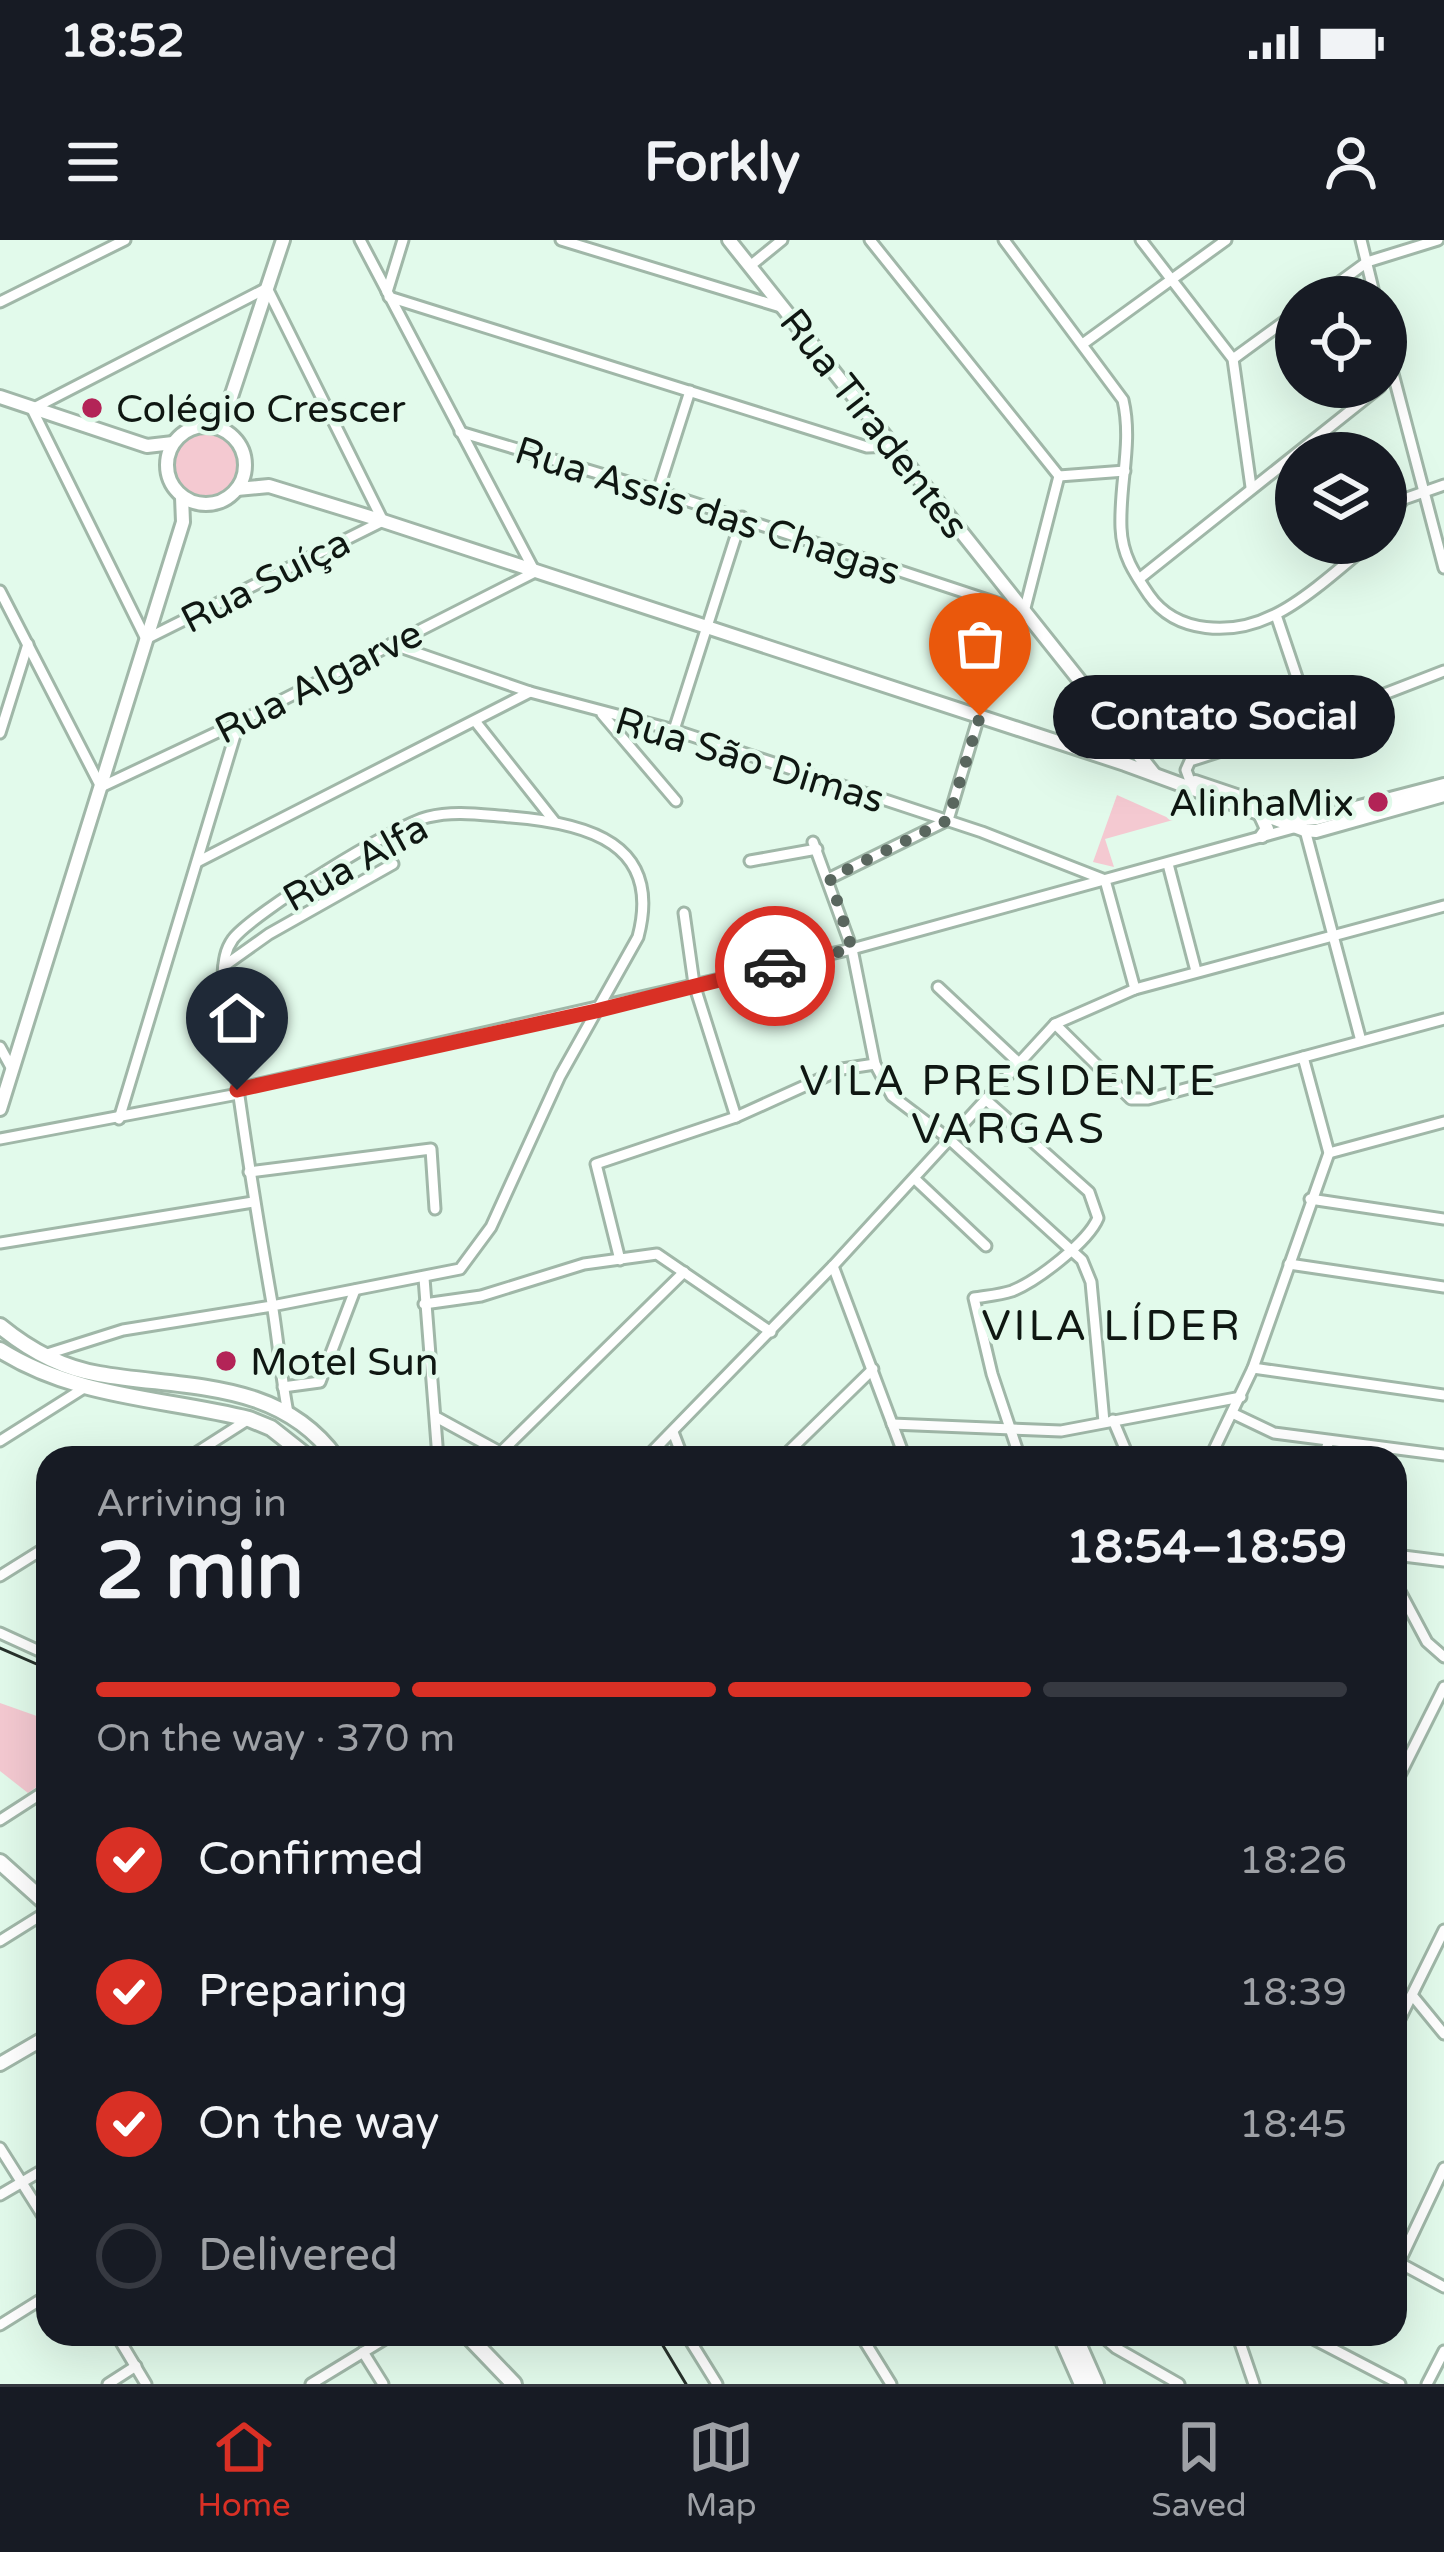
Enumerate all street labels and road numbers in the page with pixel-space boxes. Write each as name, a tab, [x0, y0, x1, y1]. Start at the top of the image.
street label: Rua Tiradentes	[769, 300, 978, 548]
street label: Rua Assis das Chagas	[509, 427, 906, 596]
street label: Rua Suíça	[173, 519, 358, 644]
street label: Rua Algarve	[207, 610, 430, 755]
street label: Rua São Dimas	[610, 697, 890, 824]
street label: Rua Alfa	[275, 804, 436, 922]

